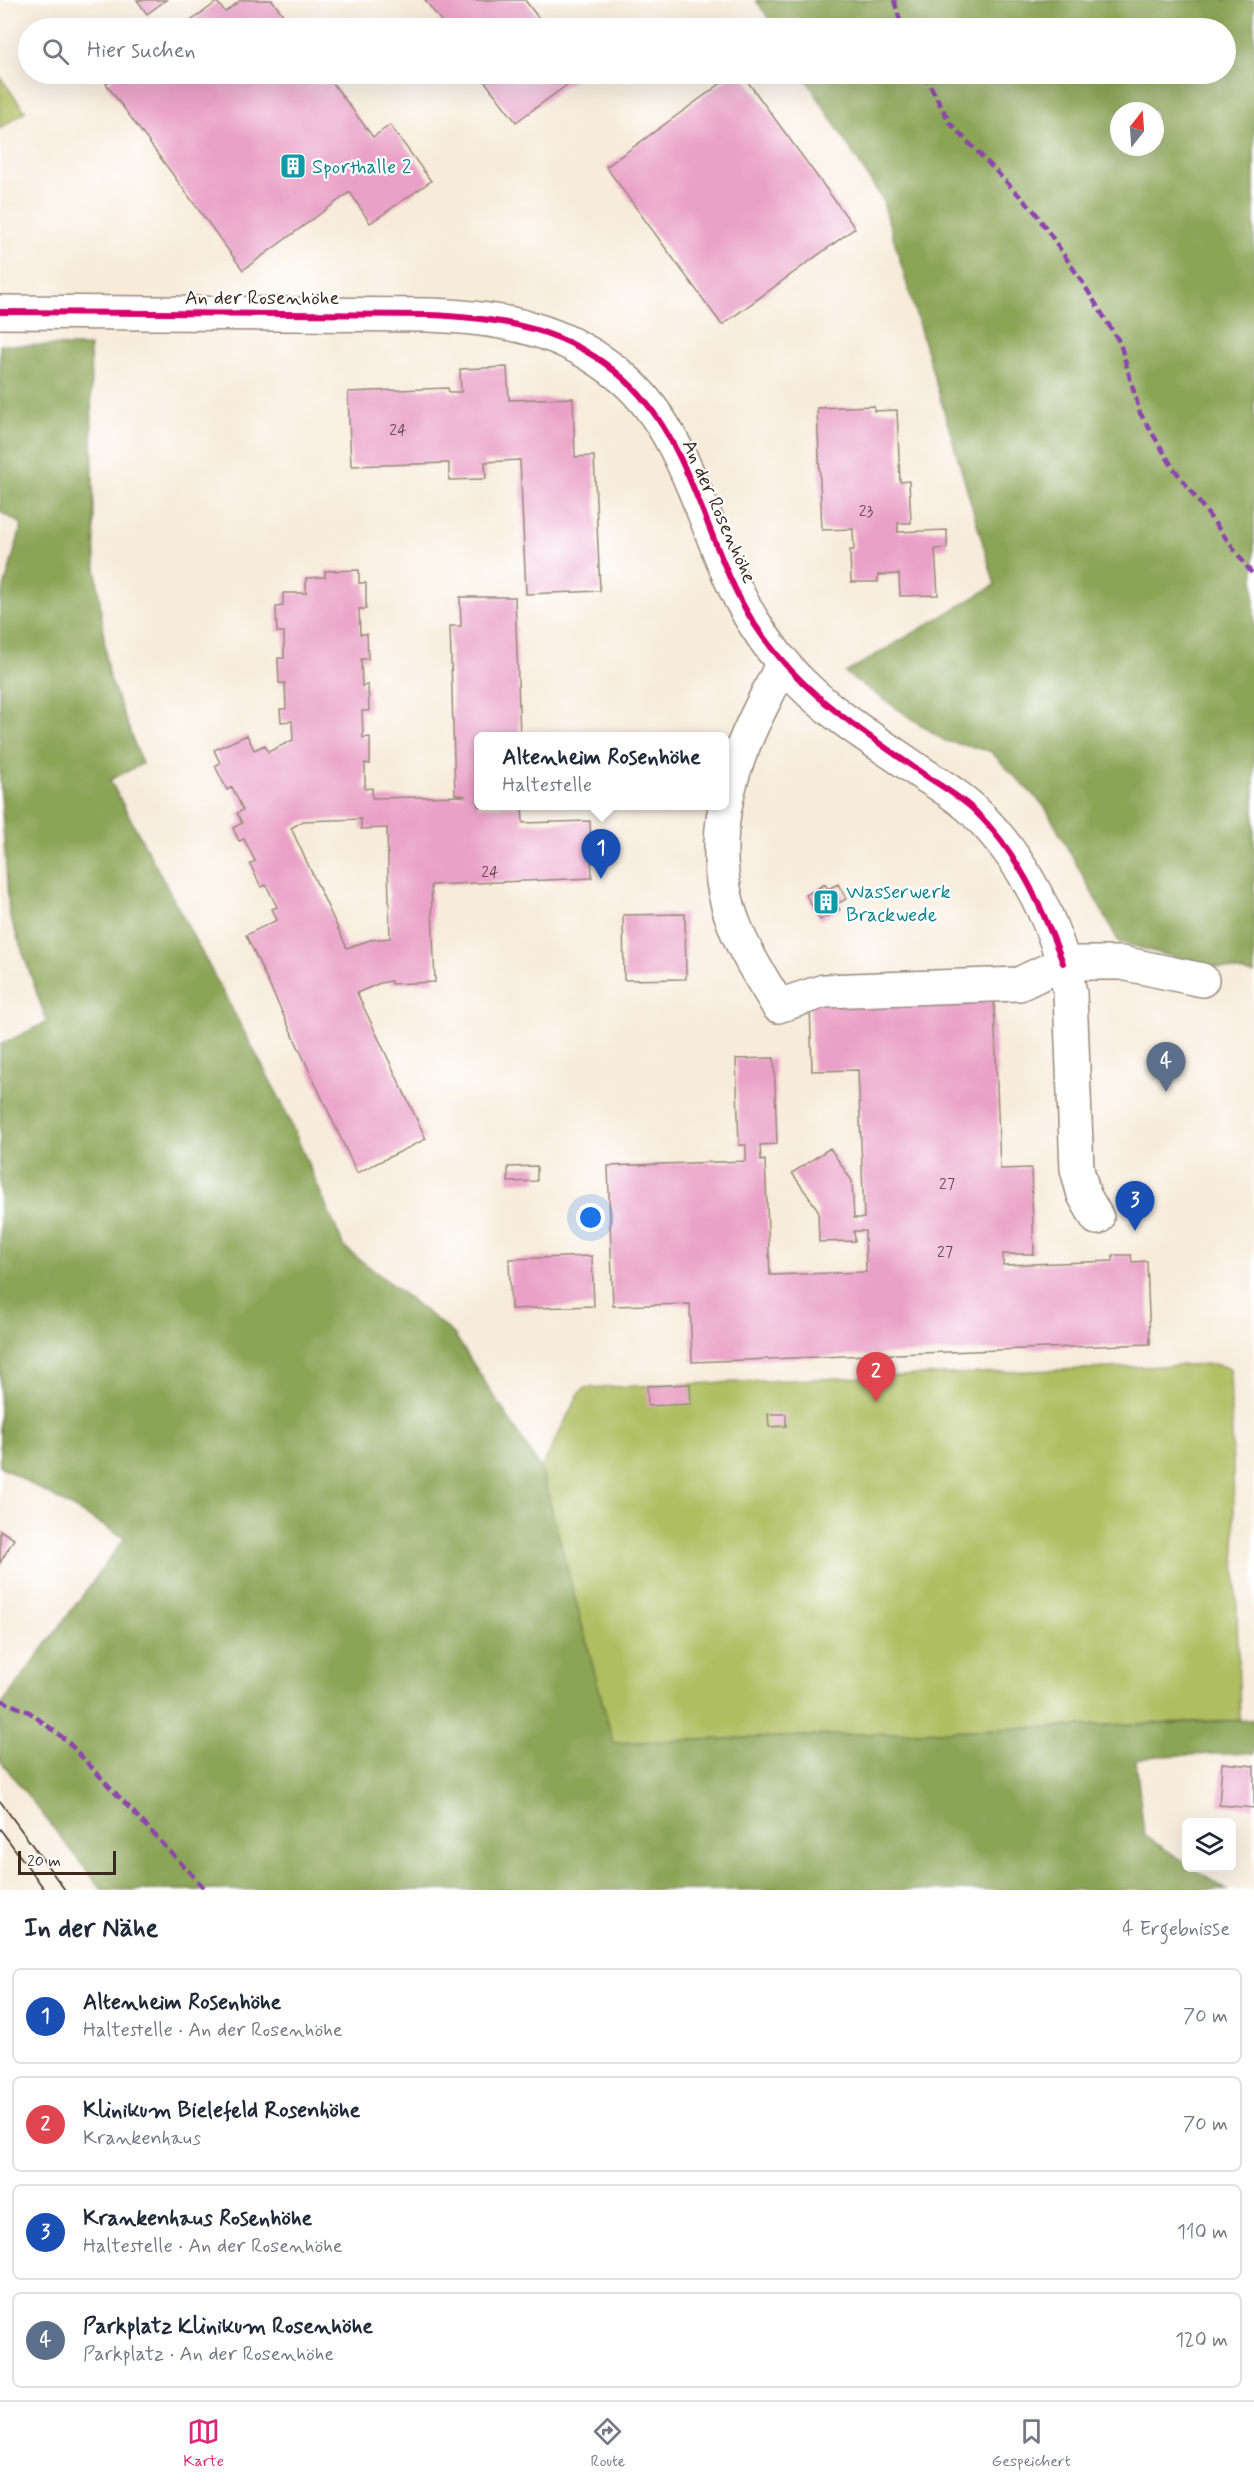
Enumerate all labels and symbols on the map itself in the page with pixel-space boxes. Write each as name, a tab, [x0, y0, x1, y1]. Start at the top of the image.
north arrow	[1110, 102, 1164, 156]
building icon: Sporthalle 2	[278, 151, 308, 181]
place label: Sporthalle 2	[312, 154, 412, 181]
street label: An der Rosenhöhe	[185, 285, 339, 312]
house number: 24	[389, 420, 407, 441]
street label: An der Rosenhöhe	[675, 436, 762, 588]
house number: 23	[859, 501, 874, 522]
pin: 1	[582, 830, 620, 879]
house number: 24	[481, 862, 499, 883]
place label: Wasserwerk Brackwede	[846, 879, 951, 929]
building icon: Wasserwerk Brackwede	[811, 887, 841, 917]
pin: 4	[1146, 1042, 1186, 1092]
house number: 27	[939, 1174, 955, 1195]
pin: 3	[1116, 1182, 1154, 1231]
your location	[576, 1203, 605, 1232]
house number: 27	[937, 1242, 953, 1263]
pin: 2	[856, 1352, 896, 1402]
scale bar	[18, 1848, 116, 1876]

